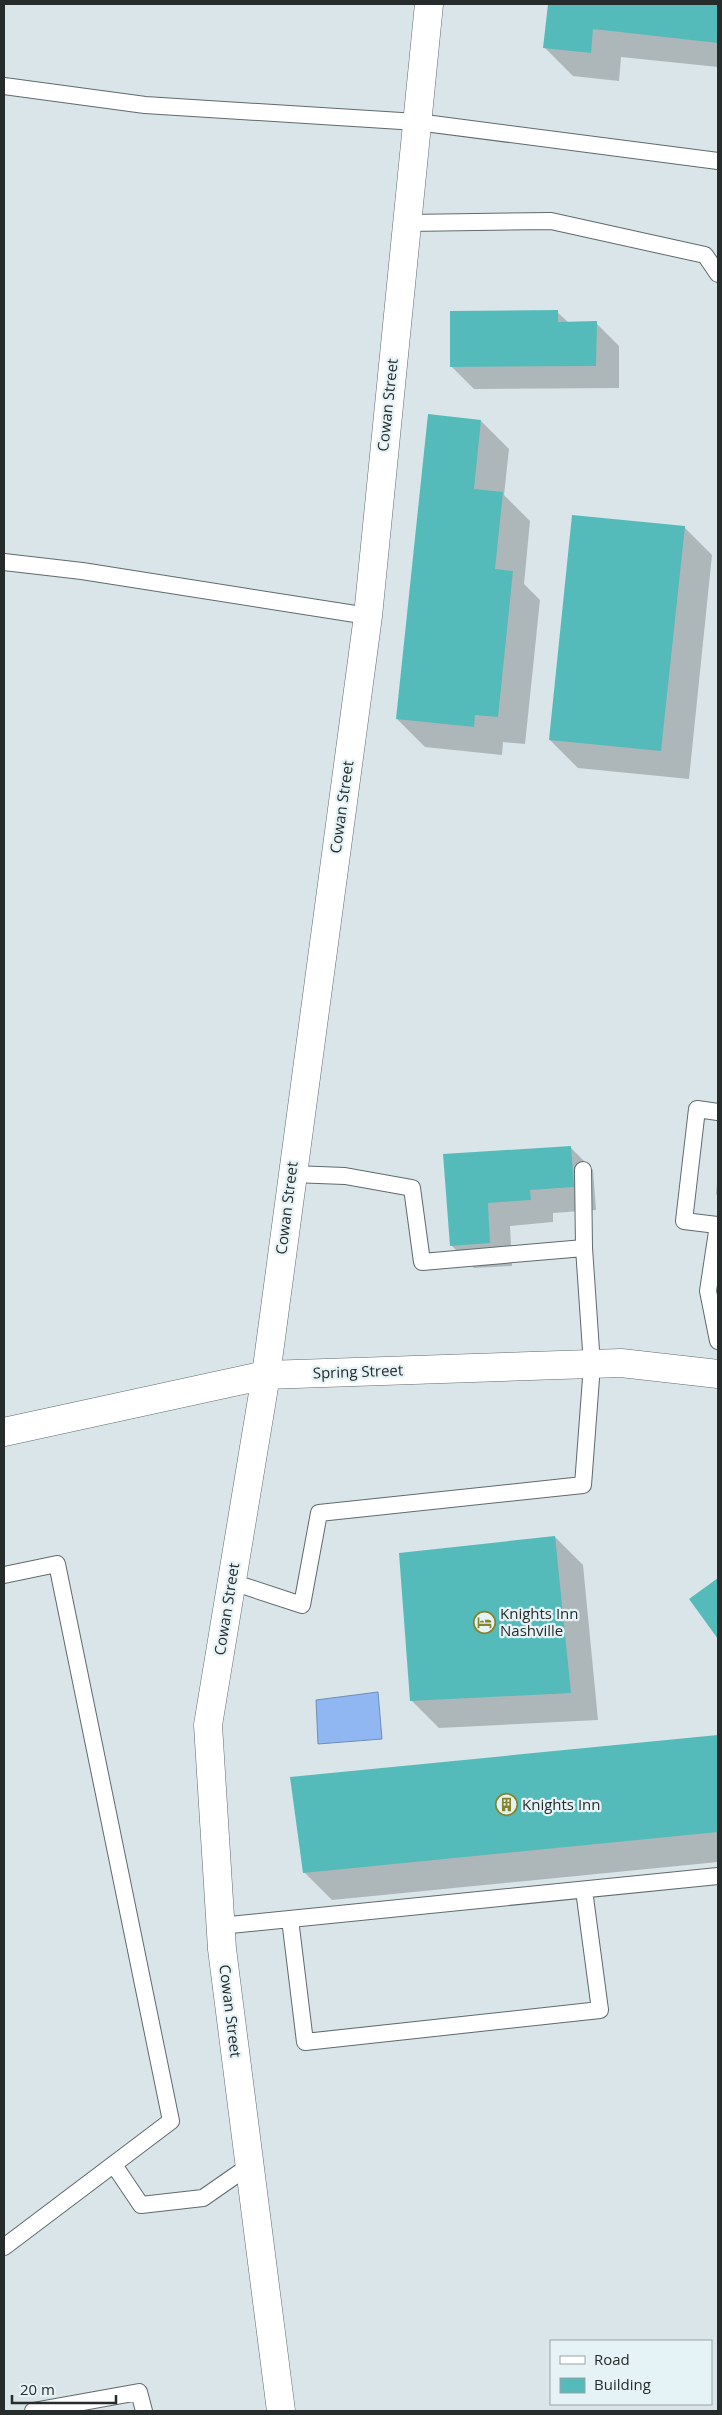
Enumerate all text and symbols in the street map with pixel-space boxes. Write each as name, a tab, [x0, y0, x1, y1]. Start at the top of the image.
street label: Cowan Street	[372, 357, 402, 452]
street label: Cowan Street	[325, 759, 357, 855]
street label: Cowan Street	[270, 1160, 302, 1255]
street label: Spring Street	[312, 1359, 404, 1383]
street label: Cowan Street	[209, 1561, 243, 1657]
place label: Knights Inn Nashville	[500, 1603, 579, 1640]
hotel icon: Knights Inn Nashville	[472, 1611, 496, 1635]
building icon: Knights Inn	[494, 1793, 518, 1817]
place label: Knights Inn	[522, 1794, 601, 1814]
street label: Cowan Street	[215, 1963, 247, 2058]
legend	[550, 2340, 712, 2405]
text: Road	[594, 2349, 630, 2369]
scale bar	[12, 2372, 116, 2404]
text: Building	[594, 2374, 651, 2394]
text: 20 m	[20, 2379, 55, 2399]

